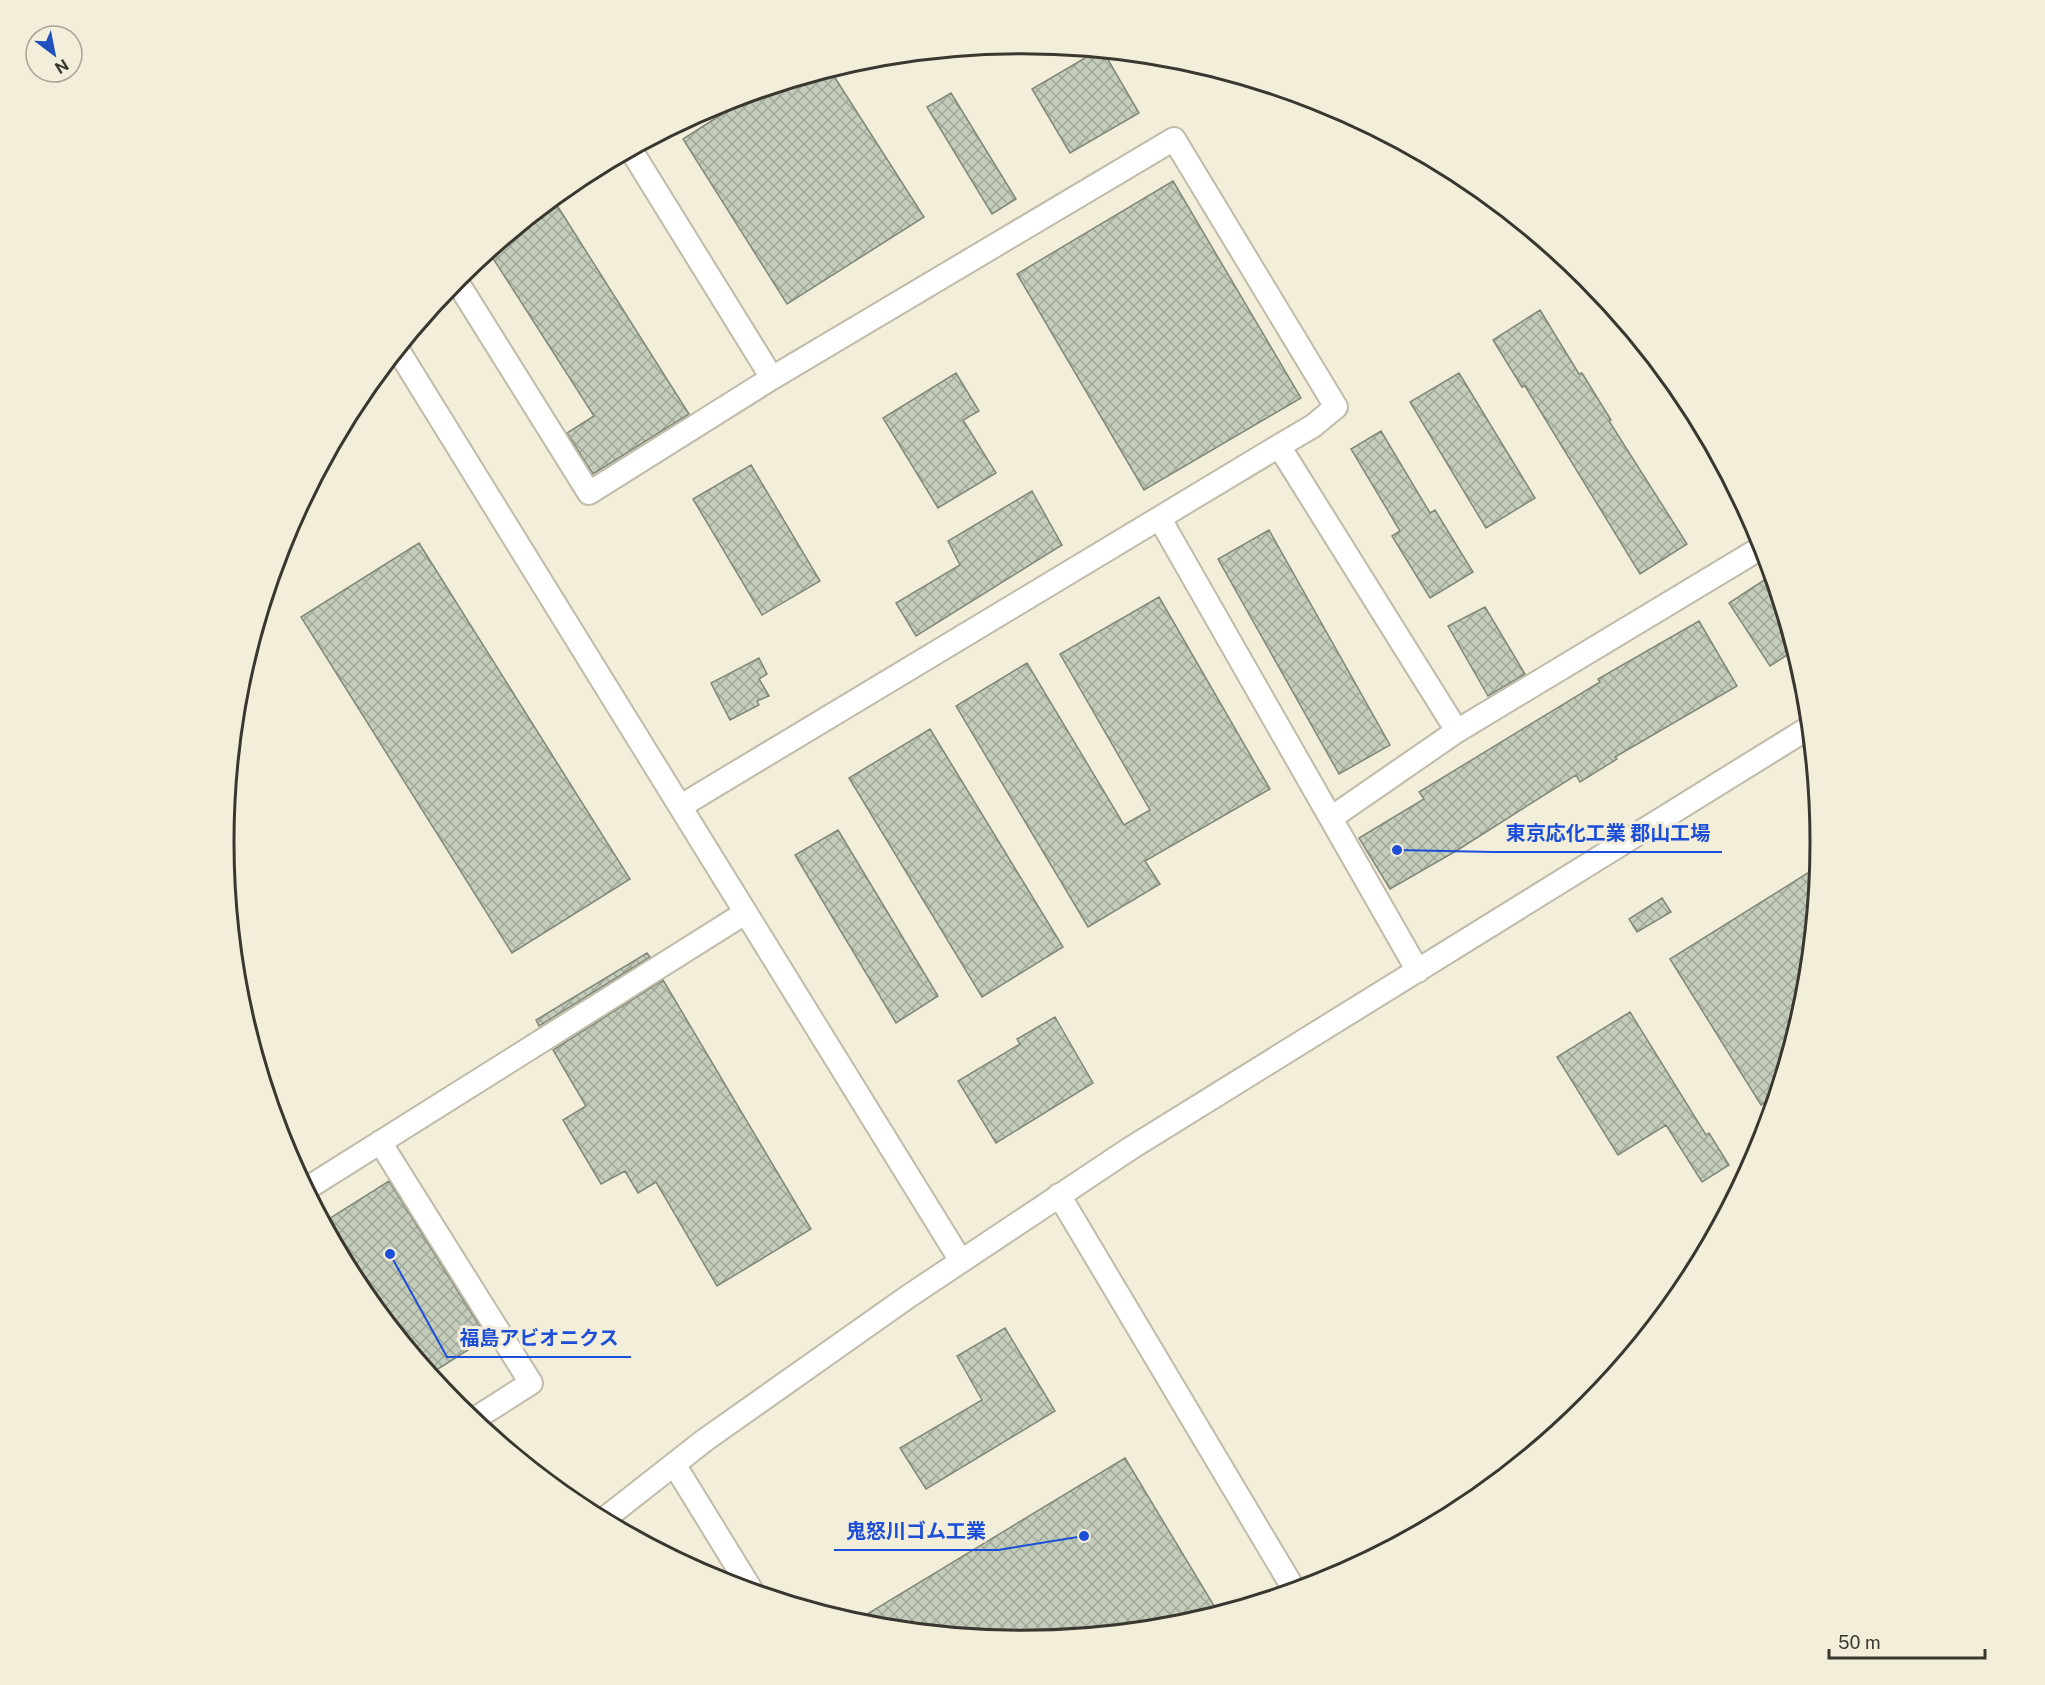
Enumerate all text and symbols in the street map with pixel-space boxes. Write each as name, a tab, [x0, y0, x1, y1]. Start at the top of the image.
north arrow	[24, 24, 84, 84]
text: N	[51, 55, 72, 78]
callout: 東京応化工業 郡山工場	[1493, 814, 1722, 852]
text: 東京応化工業 郡山工場	[1506, 821, 1710, 845]
callout: 福島アビオニクス	[447, 1319, 631, 1357]
text: 福島アビオニクス	[459, 1326, 619, 1350]
callout: 鬼怒川ゴム工業	[834, 1512, 998, 1550]
text: 鬼怒川ゴム工業	[846, 1519, 986, 1543]
scale bar	[1829, 1622, 1985, 1660]
text: 50 m	[1838, 1632, 1881, 1653]

